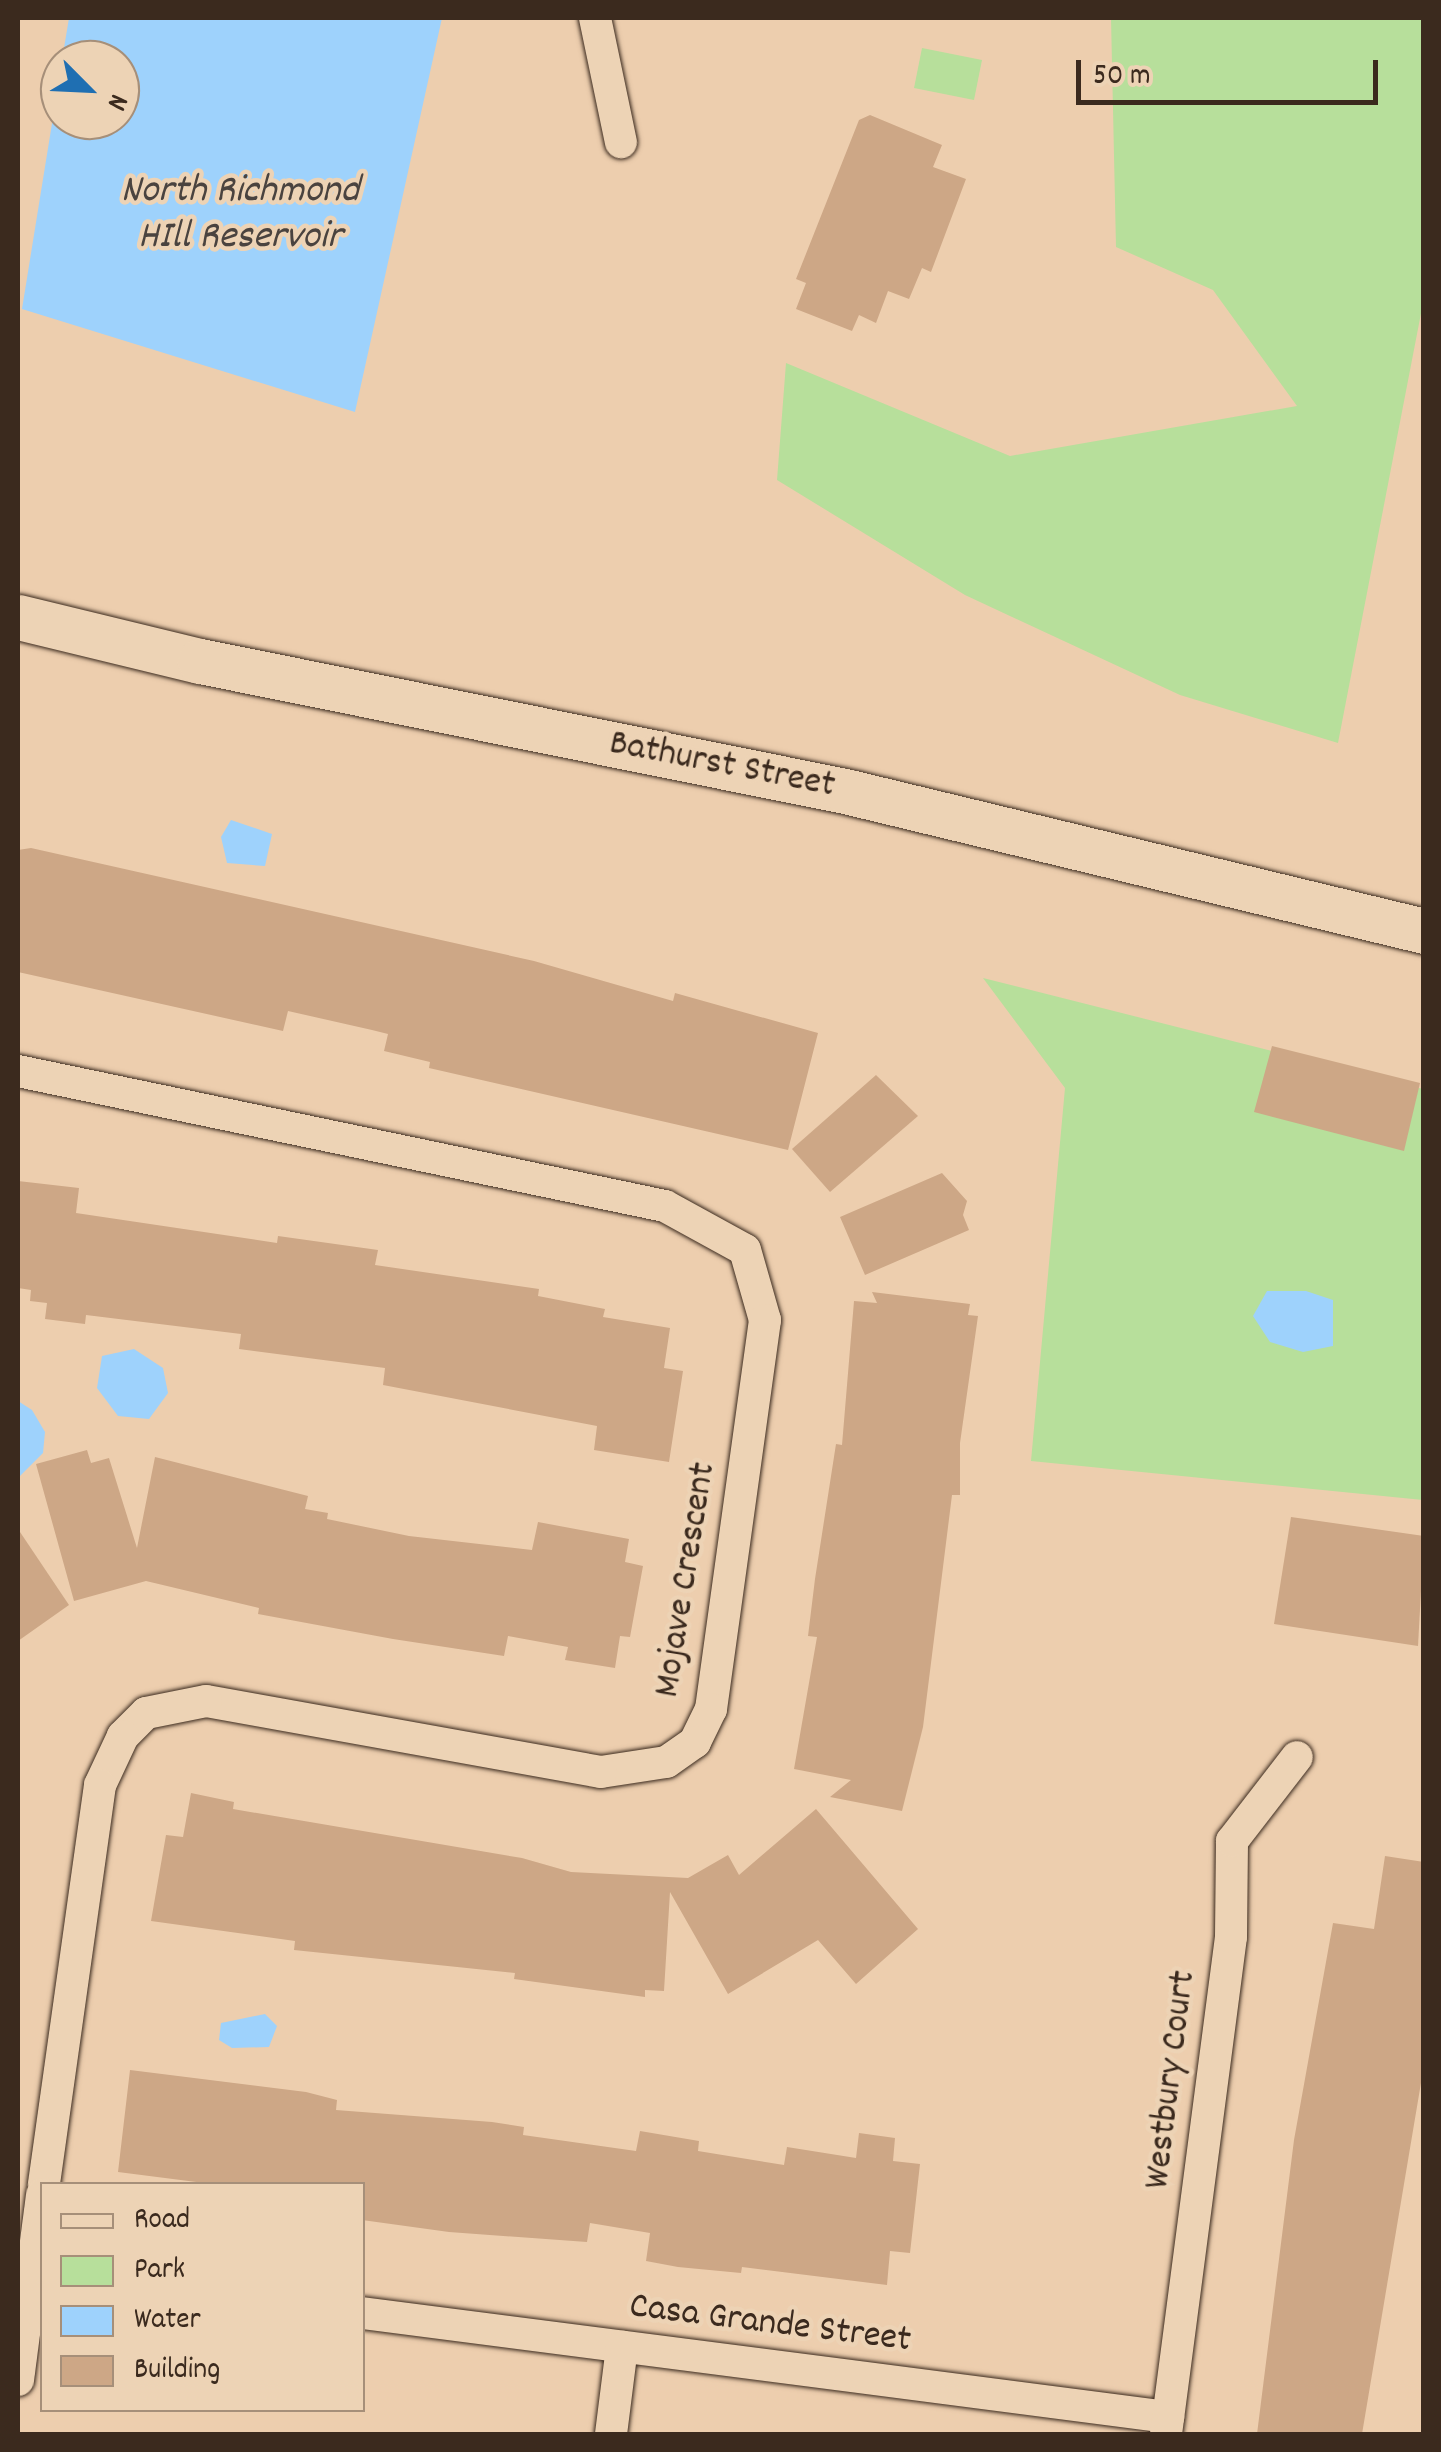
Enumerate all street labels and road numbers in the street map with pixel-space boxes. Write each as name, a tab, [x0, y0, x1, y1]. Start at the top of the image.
street label: Bathurst Street	[605, 722, 839, 810]
street label: Mojave Crescent	[646, 1459, 728, 1701]
street label: Westbury Court	[1136, 1968, 1208, 2192]
street label: Casa Grande Street	[627, 2285, 913, 2365]

